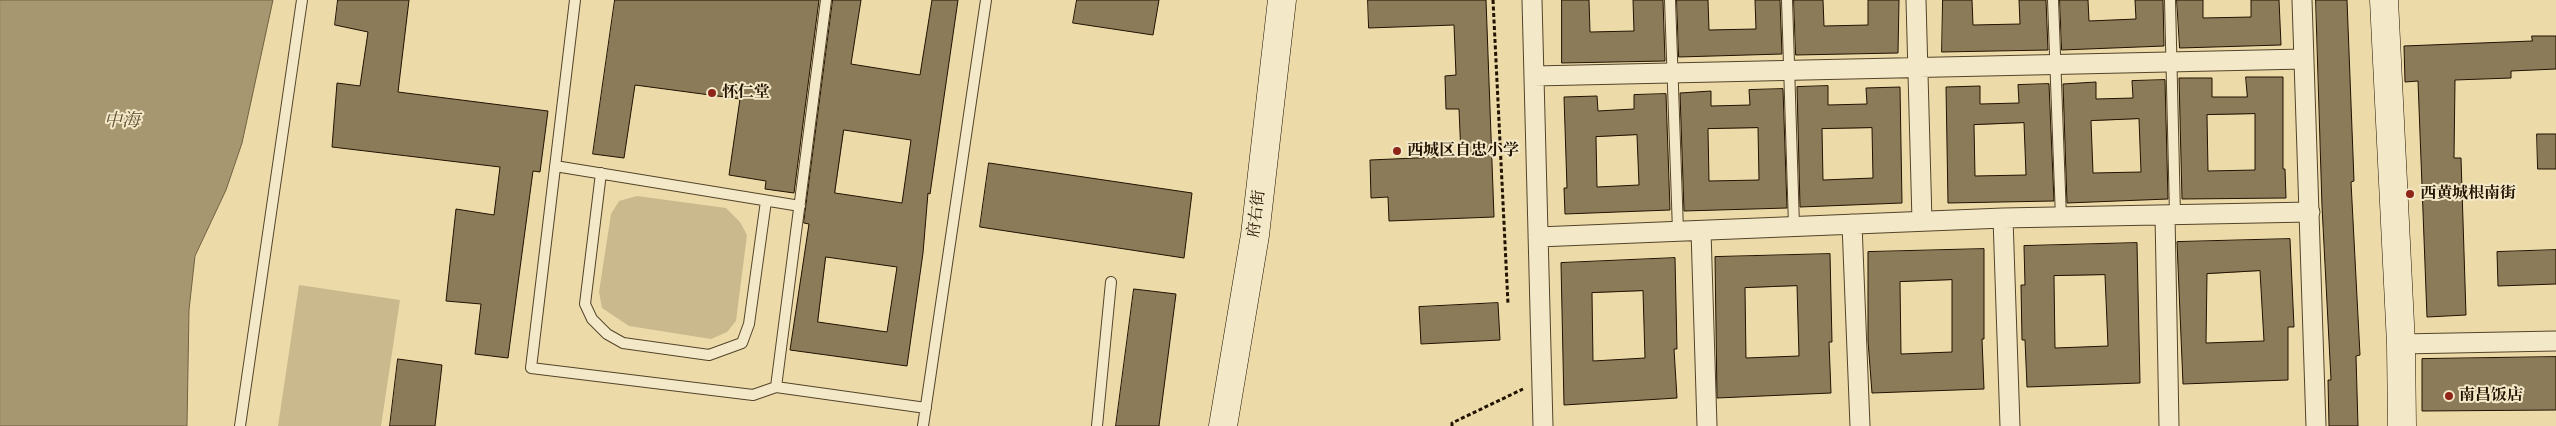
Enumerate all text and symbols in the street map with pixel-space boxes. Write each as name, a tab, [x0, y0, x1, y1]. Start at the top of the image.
place label: 怀仁堂	[722, 83, 770, 103]
marker: 怀仁堂	[706, 87, 718, 99]
water label: 中海	[104, 110, 140, 132]
place label: 西城区自忠小学	[1407, 141, 1519, 161]
marker: 西城区自忠小学	[1391, 145, 1403, 157]
place label: 西黄城根南街	[2420, 184, 2516, 204]
marker: 西黄城根南街	[2404, 188, 2416, 200]
street label: 府右街	[1245, 189, 1269, 239]
place label: 南昌饭店	[2459, 386, 2523, 406]
marker: 南昌饭店	[2443, 390, 2455, 402]

